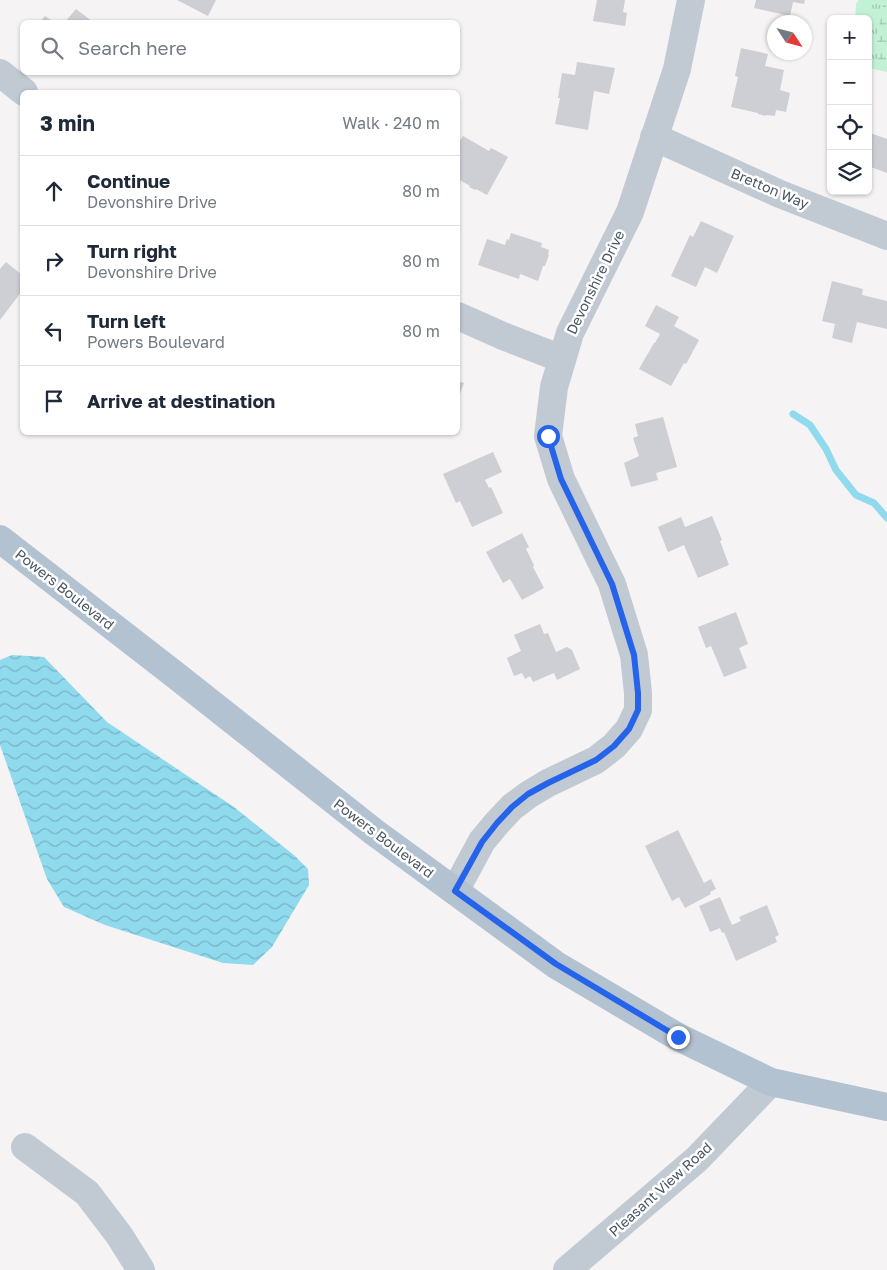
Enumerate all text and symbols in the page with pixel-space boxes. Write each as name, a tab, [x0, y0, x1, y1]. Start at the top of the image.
north arrow	[767, 15, 812, 60]
map controls	[827, 15, 872, 195]
button: +	[827, 15, 872, 60]
search box	[20, 20, 460, 75]
icon: search	[38, 34, 66, 62]
text: Search here	[78, 36, 187, 59]
button: −	[827, 60, 872, 105]
button: locate	[827, 105, 872, 150]
text: 3 min	[40, 110, 95, 136]
text: Walk · 240 m	[342, 113, 440, 133]
button: layers	[827, 150, 872, 195]
street label: Bretton Way	[729, 164, 812, 212]
text: Continue	[87, 169, 170, 192]
icon: ahead	[40, 177, 68, 205]
text: 80 m	[402, 181, 440, 201]
text: Devonshire Drive	[87, 192, 217, 212]
street label: Devonshire Drive	[562, 227, 628, 337]
text: Turn right	[87, 239, 177, 262]
icon: right	[40, 247, 68, 275]
text: 80 m	[402, 251, 440, 271]
text: Devonshire Drive	[87, 262, 217, 282]
text: Turn left	[87, 309, 166, 332]
icon: left	[40, 317, 68, 345]
text: 80 m	[402, 321, 440, 341]
text: Powers Boulevard	[87, 332, 225, 352]
icon: arrive	[40, 387, 68, 415]
text: Arrive at destination	[87, 389, 275, 412]
route start	[537, 425, 560, 448]
street label: Powers Boulevard	[12, 545, 118, 633]
street label: Powers Boulevard	[331, 795, 437, 881]
route end	[667, 1026, 690, 1049]
street label: Pleasant View Road	[605, 1138, 715, 1240]

